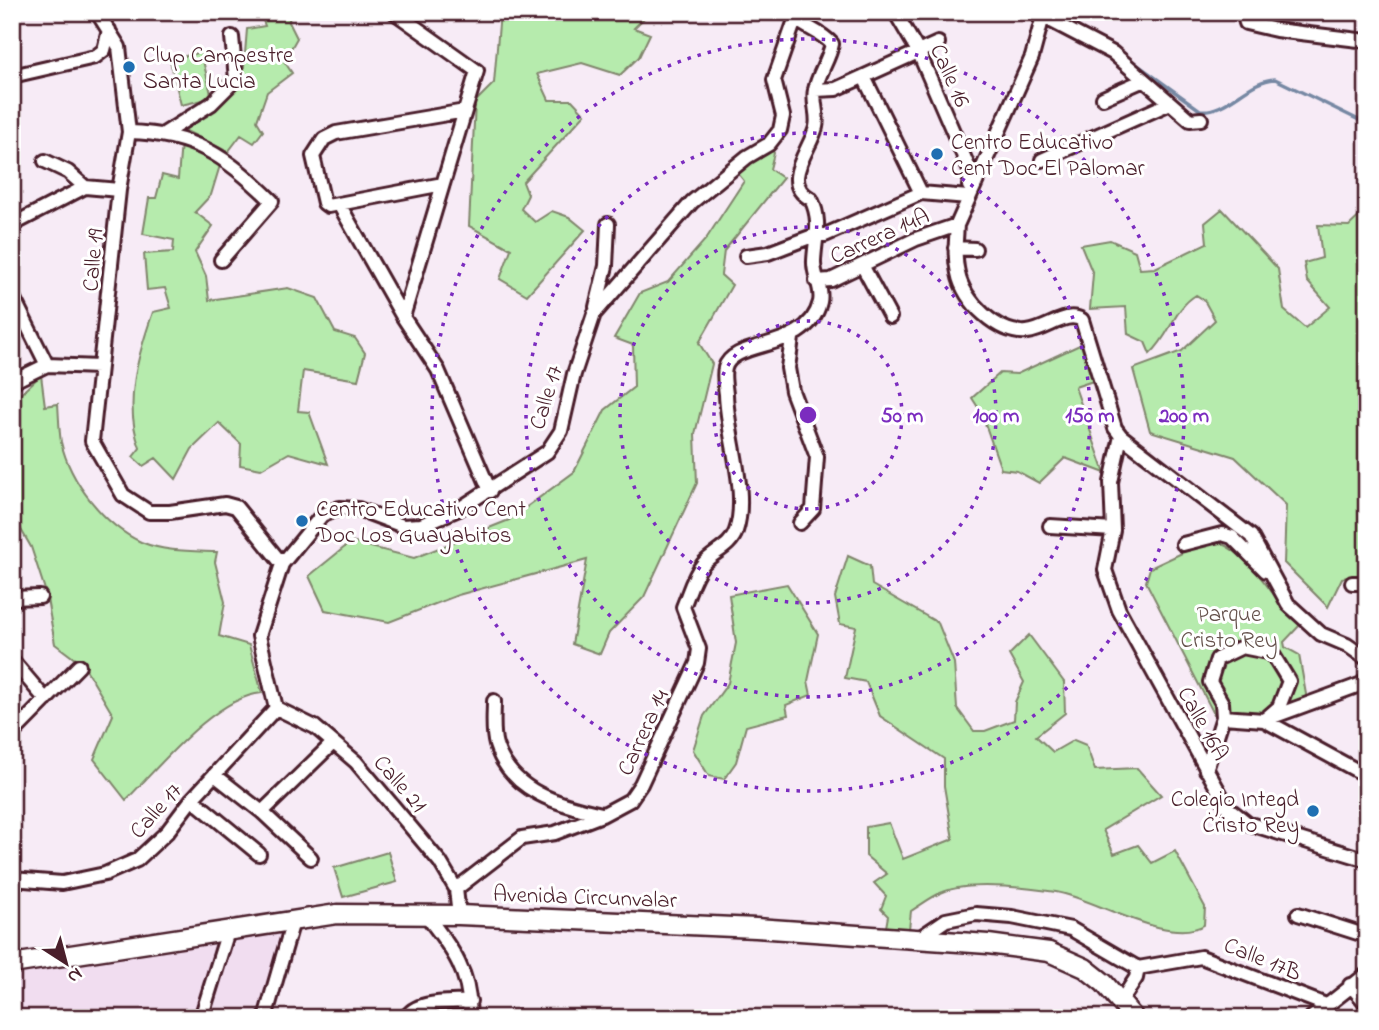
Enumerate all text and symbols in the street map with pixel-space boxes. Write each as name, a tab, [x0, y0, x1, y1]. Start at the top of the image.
street label: Calle 16	[920, 39, 977, 113]
place label: Clup Campestre Santa Lucia	[143, 40, 294, 99]
marker: Clup Campestre Santa Lucia	[121, 59, 137, 75]
place label: Centro Educativo Cent Doc El Palomar	[951, 127, 1146, 186]
marker: Centro Educativo Cent Doc El Palomar	[929, 146, 945, 162]
street label: Carrera 14A	[825, 201, 935, 274]
street label: Calle 19	[75, 227, 114, 293]
street label: Calle 17	[522, 361, 573, 434]
text: 50 m	[881, 402, 923, 432]
text: 100 m	[973, 402, 1019, 432]
text: 150 m	[1065, 402, 1115, 432]
text: 200 m	[1158, 402, 1209, 432]
centre of rings	[796, 403, 820, 427]
place label: Centro Educativo Cent Doc Los Guayabitos	[315, 494, 526, 555]
marker: Centro Educativo Cent Doc Los Guayabitos	[294, 513, 310, 529]
park label: Parque Cristo Rey	[1181, 599, 1277, 660]
street label: Calle 16A	[1168, 681, 1236, 767]
street label: Carrera 14	[610, 684, 679, 782]
street label: Calle 21	[364, 748, 434, 821]
street label: Calle 17	[123, 776, 191, 847]
place label: Colegio Integd Cristo Rey	[1171, 784, 1299, 845]
marker: Colegio Integd Cristo Rey	[1305, 803, 1321, 819]
street label: Avenida Circunvalar	[492, 879, 678, 918]
north arrow	[32, 928, 102, 998]
street label: Calle 17B	[1218, 930, 1306, 991]
text: N	[61, 960, 88, 990]

